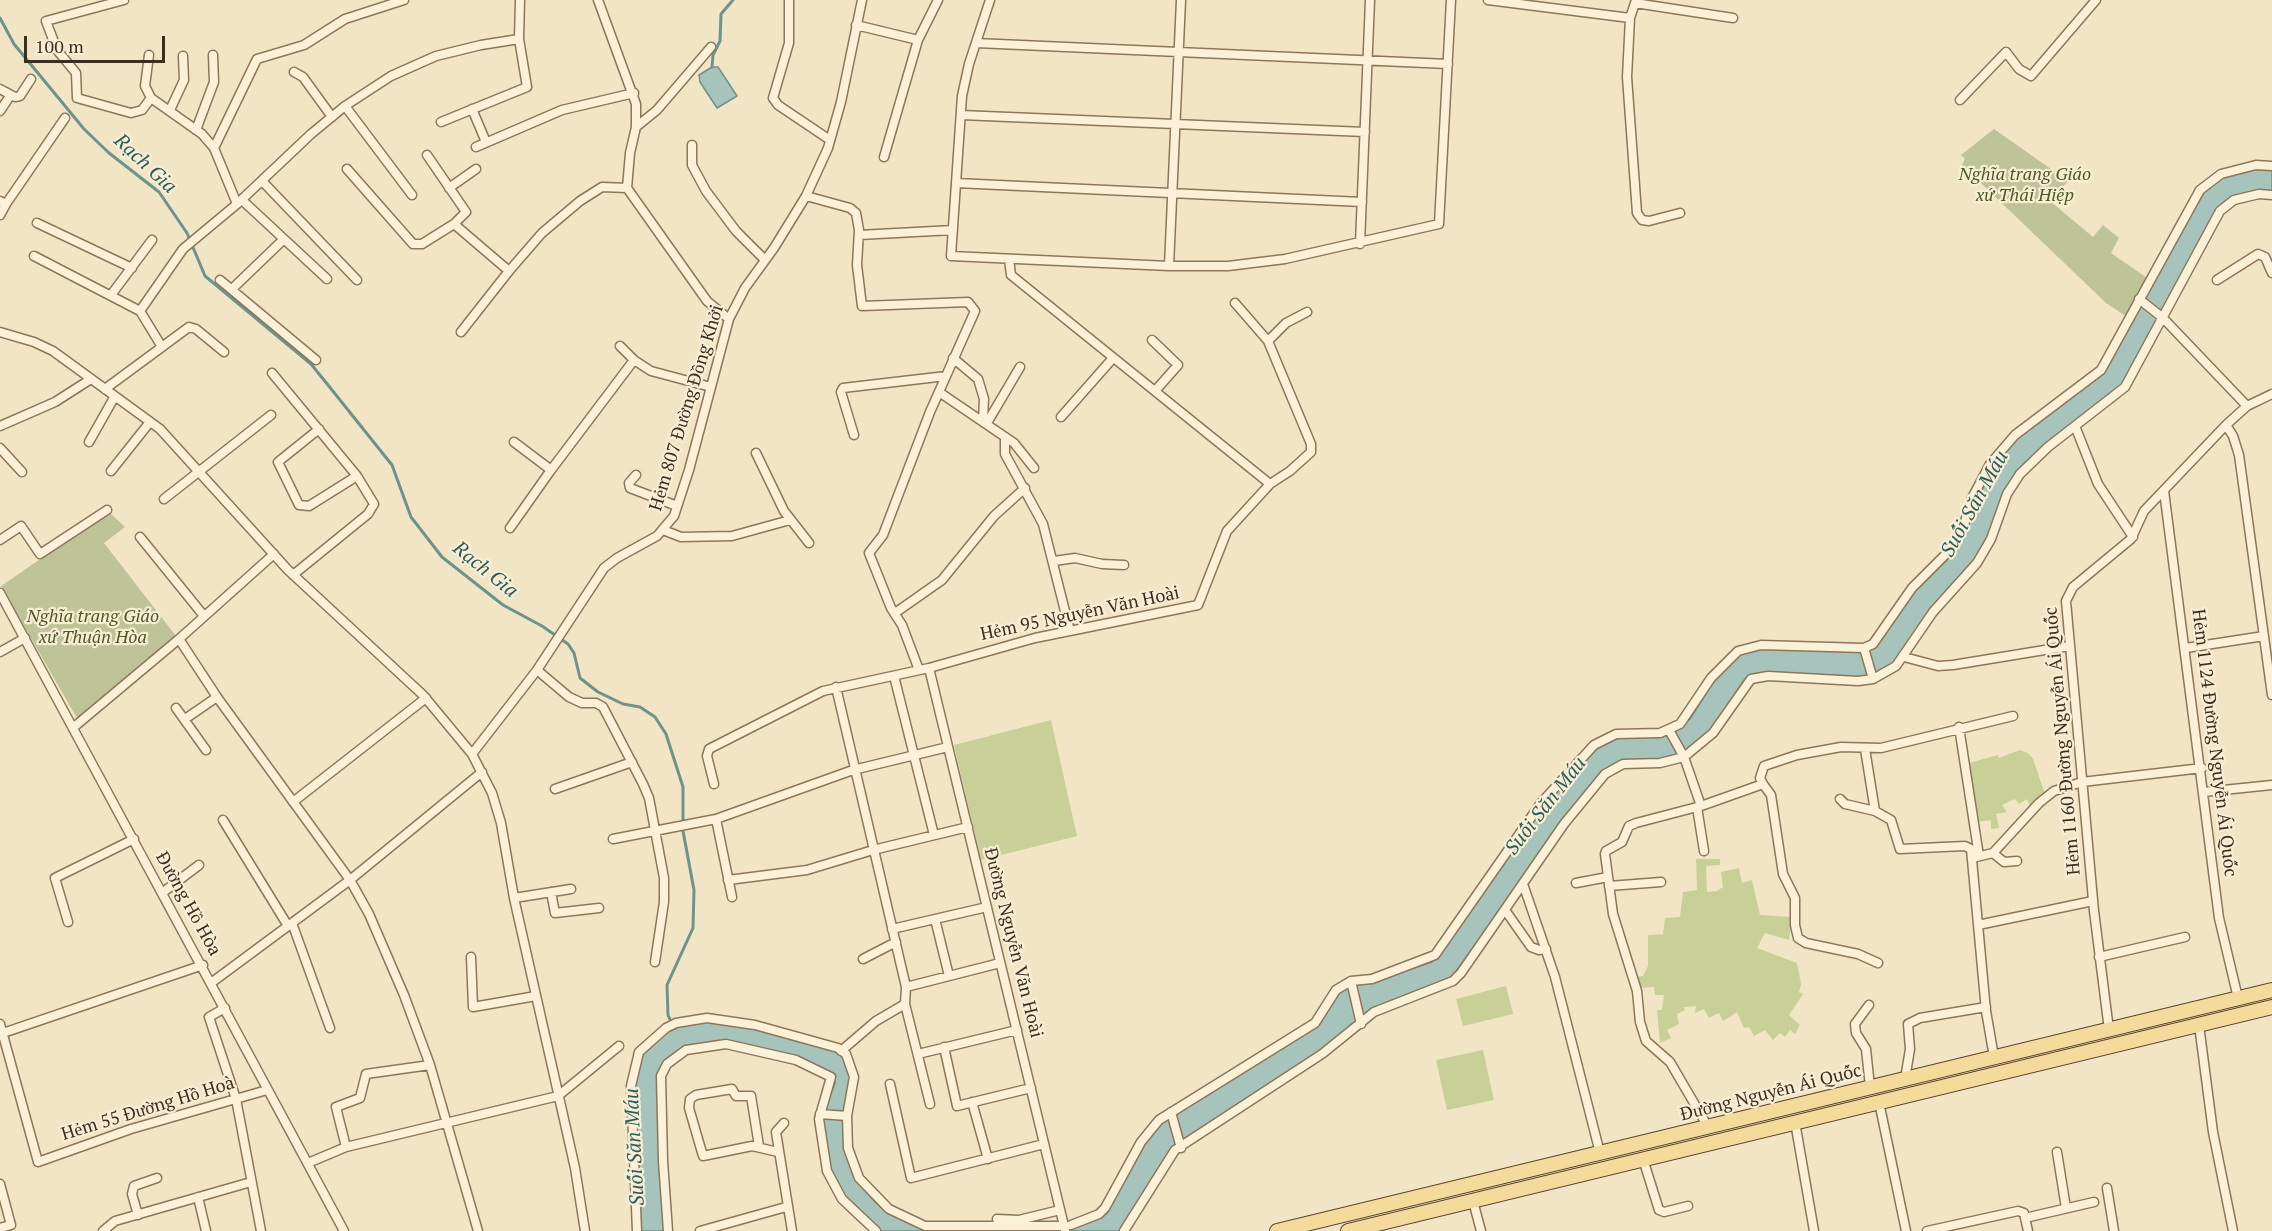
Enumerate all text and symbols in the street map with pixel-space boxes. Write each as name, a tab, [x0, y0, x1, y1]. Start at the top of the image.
scale bar	[27, 24, 168, 62]
text: 100 m	[35, 34, 84, 58]
water label: Rạch Gia	[109, 129, 181, 199]
park label: Nghĩa trang Giáo xứ Thái Hiệp	[1959, 164, 2091, 207]
street label: Hẻm 807 Đường Đồng Khởi	[645, 302, 729, 514]
water label: Suối Săn Máu	[1936, 447, 2014, 561]
water label: Rạch Gia	[448, 537, 522, 603]
street label: Hẻm 95 Nguyễn Văn Hoài	[978, 582, 1182, 646]
park label: Nghĩa trang Giáo xứ Thuận Hòa	[27, 606, 159, 648]
street label: Hẻm 1160 Đường Nguyễn Ái Quốc	[2040, 606, 2086, 876]
street label: Hẻm 1124 Đường Nguyễn Ái Quốc	[2187, 608, 2241, 878]
water label: Suối Săn Máu	[1500, 752, 1592, 860]
street label: Đường Nguyễn Văn Hoài	[979, 846, 1047, 1040]
street label: Đường Hồ Hòa	[151, 848, 225, 960]
street label: Đường Nguyễn Ái Quốc	[1678, 1060, 1864, 1126]
street label: Hẻm 55 Đường Hồ Hoà	[59, 1072, 237, 1146]
water label: Suối Săn Máu	[620, 1088, 650, 1206]

